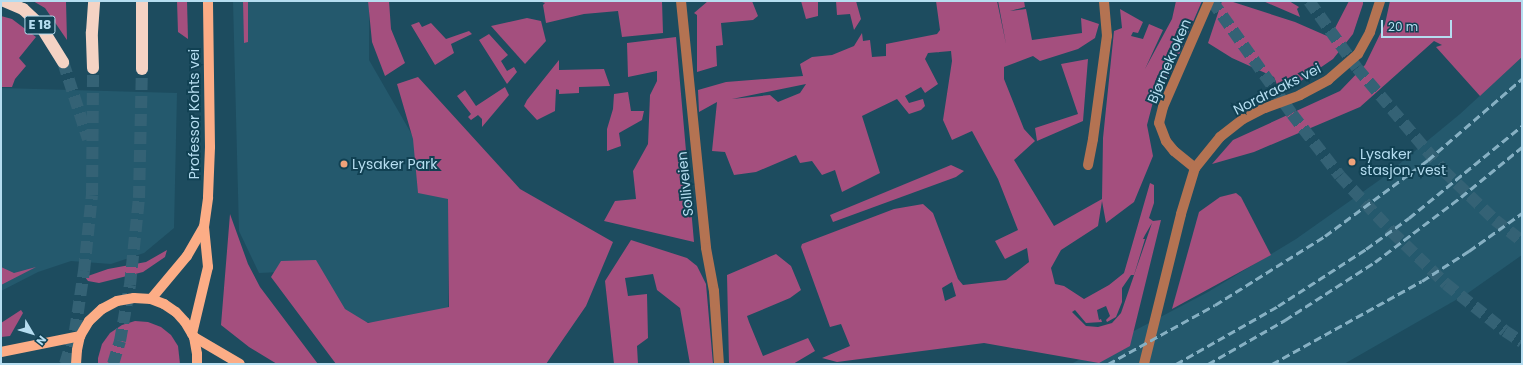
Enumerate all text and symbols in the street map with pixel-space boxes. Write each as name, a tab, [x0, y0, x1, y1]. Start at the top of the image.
scale bar	[1383, 12, 1454, 38]
road number: E 18	[24, 14, 56, 36]
street label: Bjørnekroken	[1144, 16, 1194, 106]
text: 20 m	[1388, 18, 1418, 35]
street label: Professor Kohts vei	[186, 49, 202, 179]
street label: Nordraaks vei	[1230, 60, 1324, 118]
place label: Lysaker stasjon, vest	[1360, 146, 1446, 178]
street label: Solliveien	[673, 151, 697, 217]
place label: Lysaker Park	[352, 156, 438, 172]
marker: Lysaker stasjon, vest	[1347, 157, 1357, 167]
marker: Lysaker Park	[339, 159, 349, 169]
north arrow	[12, 313, 52, 353]
text: N	[33, 332, 50, 349]

